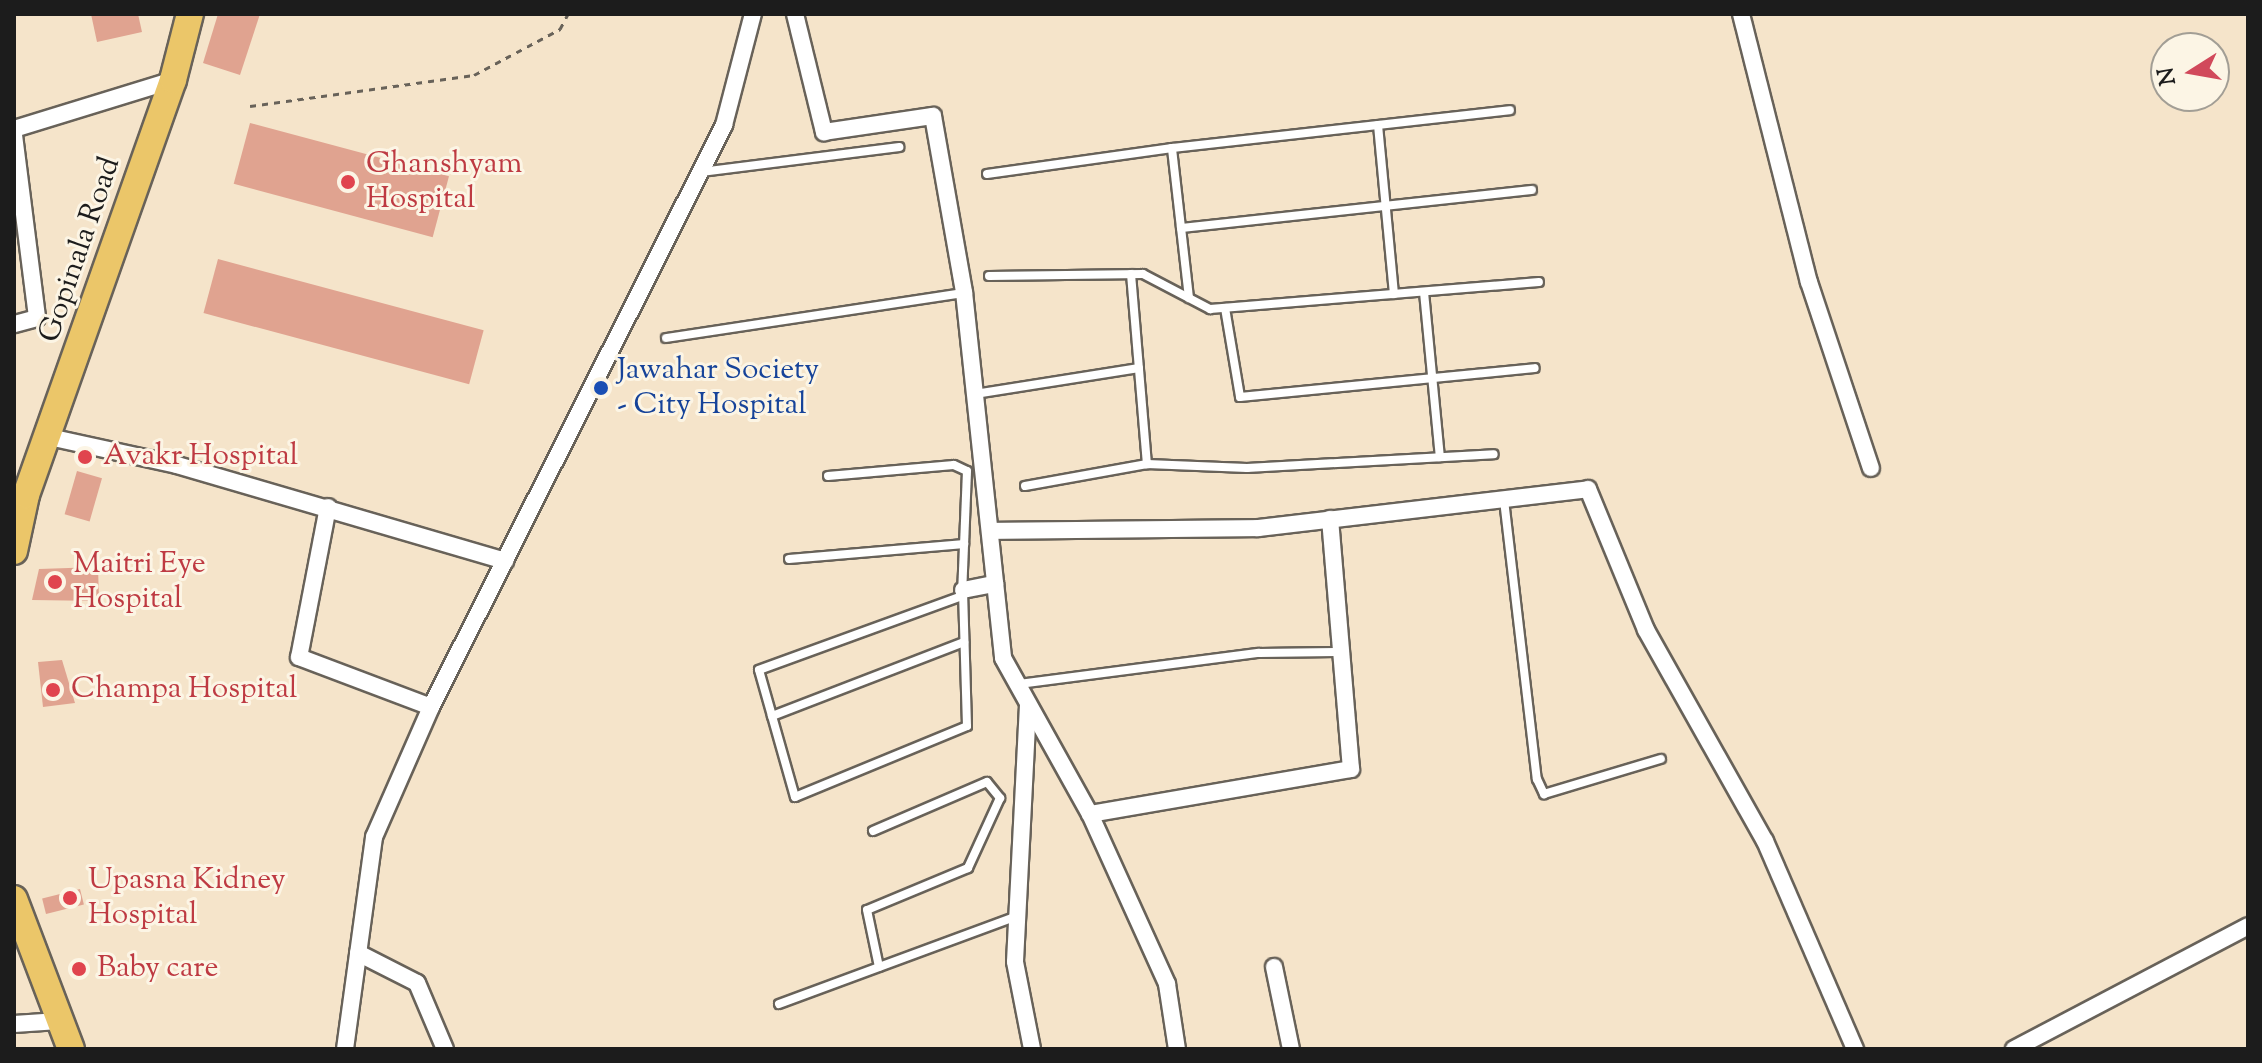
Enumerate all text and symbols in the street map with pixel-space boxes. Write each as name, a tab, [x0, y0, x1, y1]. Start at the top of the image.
north arrow	[2150, 32, 2230, 112]
text: N	[2151, 65, 2186, 88]
place label: Ghanshyam Hospital	[366, 147, 522, 218]
street label: Gopinala Road	[32, 153, 130, 347]
marker: Ghanshyam Hospital	[337, 171, 359, 193]
place label: Jawahar Society - City Hospital	[617, 353, 819, 424]
marker: Jawahar Society - City Hospital	[592, 379, 610, 397]
place label: Avakr Hospital	[103, 439, 298, 475]
marker: Avakr Hospital	[74, 446, 96, 468]
place label: Maitri Eye Hospital	[73, 547, 206, 618]
marker: Maitri Eye Hospital	[44, 571, 66, 593]
place label: Champa Hospital	[71, 672, 297, 708]
marker: Champa Hospital	[42, 679, 64, 701]
place label: Upasna Kidney Hospital	[88, 863, 286, 934]
marker: Upasna Kidney Hospital	[59, 887, 81, 909]
place label: Baby care	[97, 951, 218, 987]
marker: Baby care	[68, 958, 90, 980]

